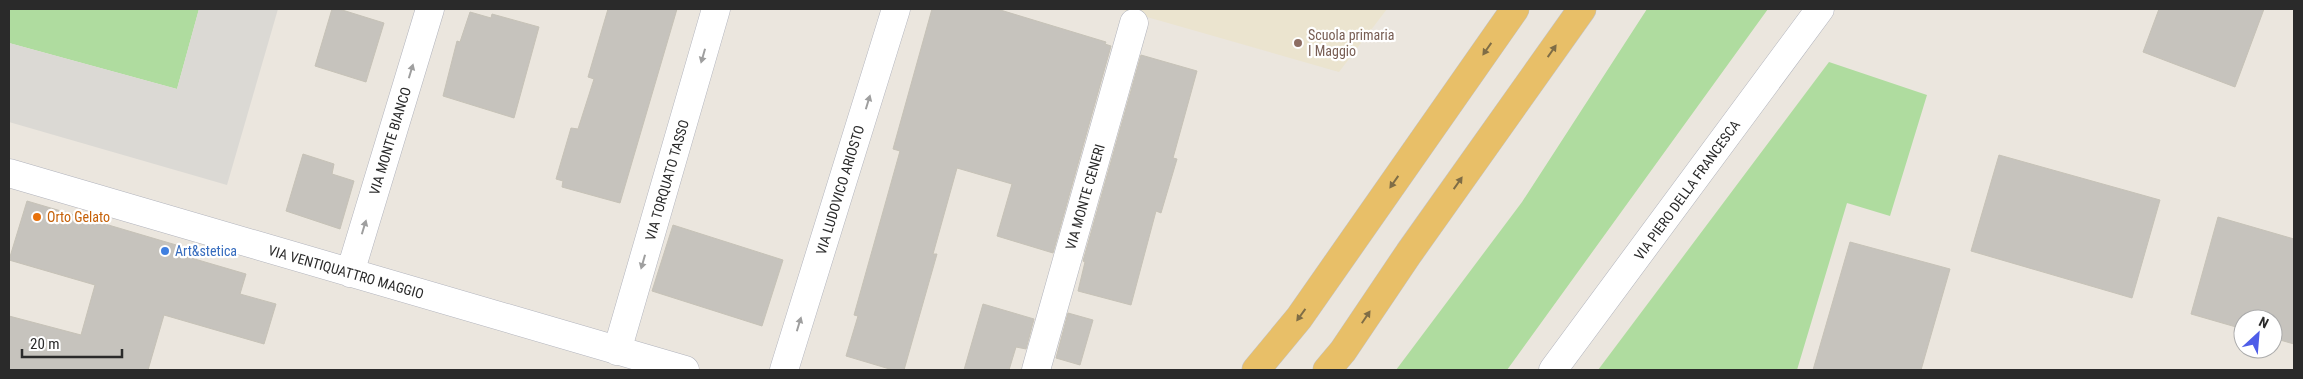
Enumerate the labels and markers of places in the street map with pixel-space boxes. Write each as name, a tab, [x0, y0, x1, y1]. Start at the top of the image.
place label: Scuola primaria I Maggio	[1308, 27, 1394, 59]
marker: Scuola primaria I Maggio	[1292, 37, 1304, 49]
place label: Orto Gelato	[47, 209, 110, 225]
marker: Orto Gelato	[31, 211, 43, 223]
place label: Art&stetica	[175, 243, 237, 259]
marker: Art&stetica	[159, 245, 171, 257]

